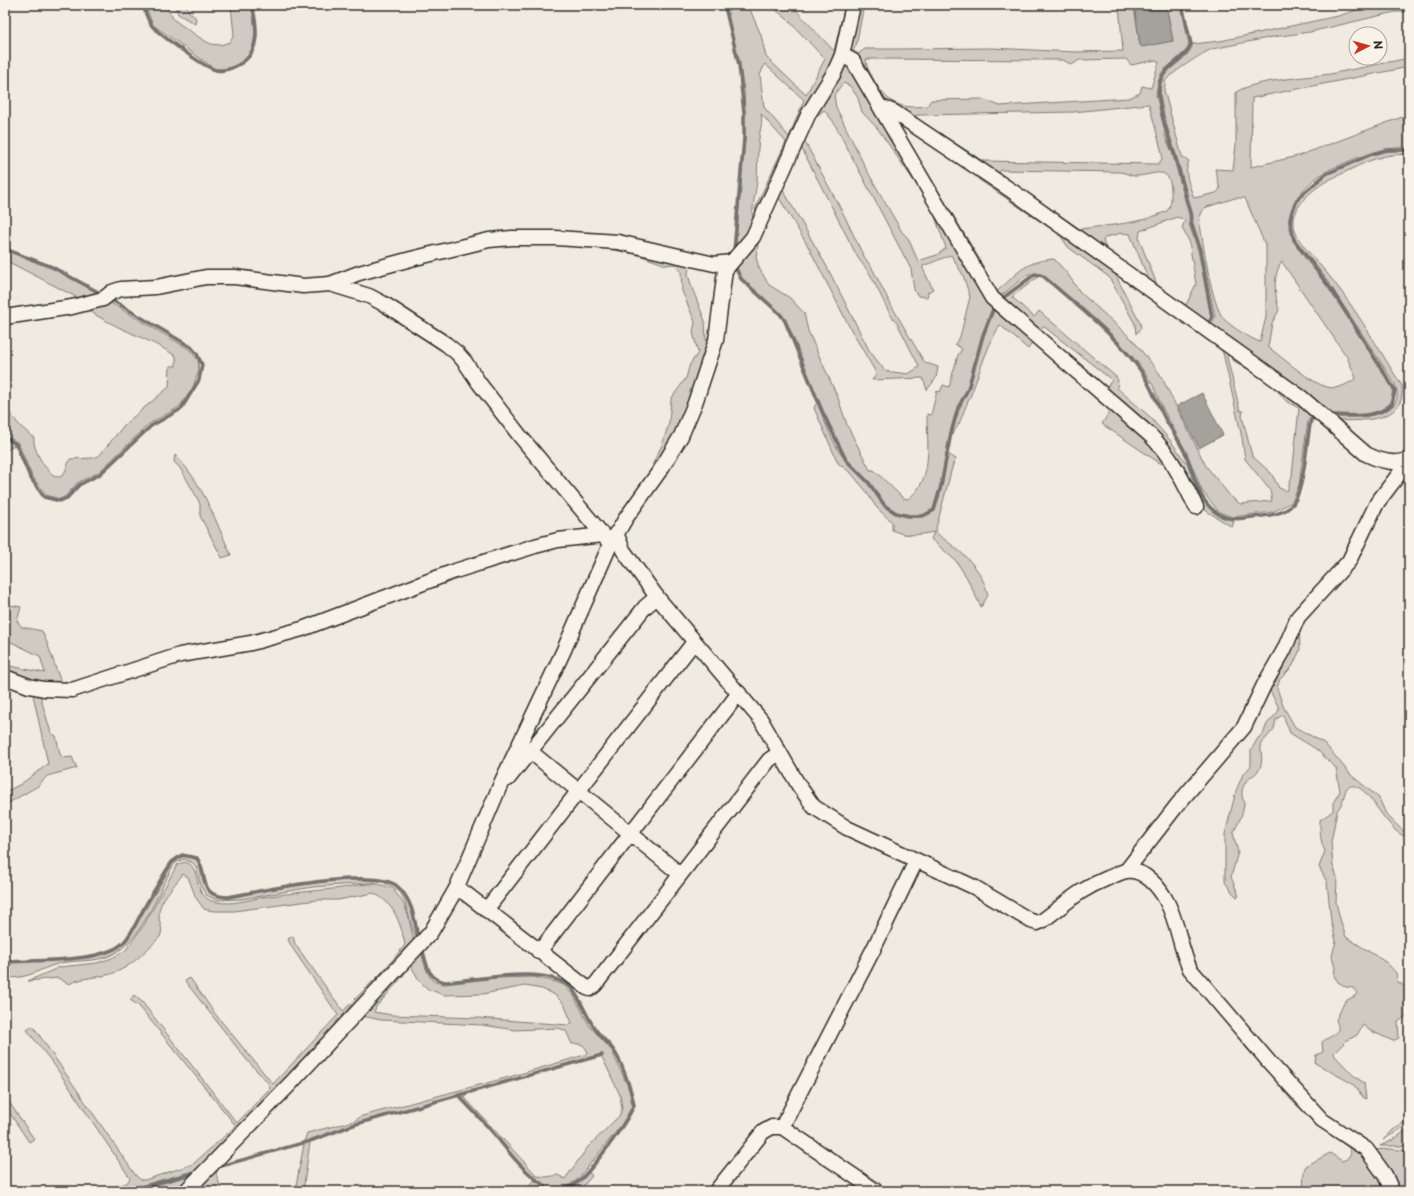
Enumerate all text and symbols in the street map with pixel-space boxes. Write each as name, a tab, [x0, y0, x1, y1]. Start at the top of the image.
north arrow	[1348, 26, 1388, 66]
text: N	[1370, 40, 1387, 50]

